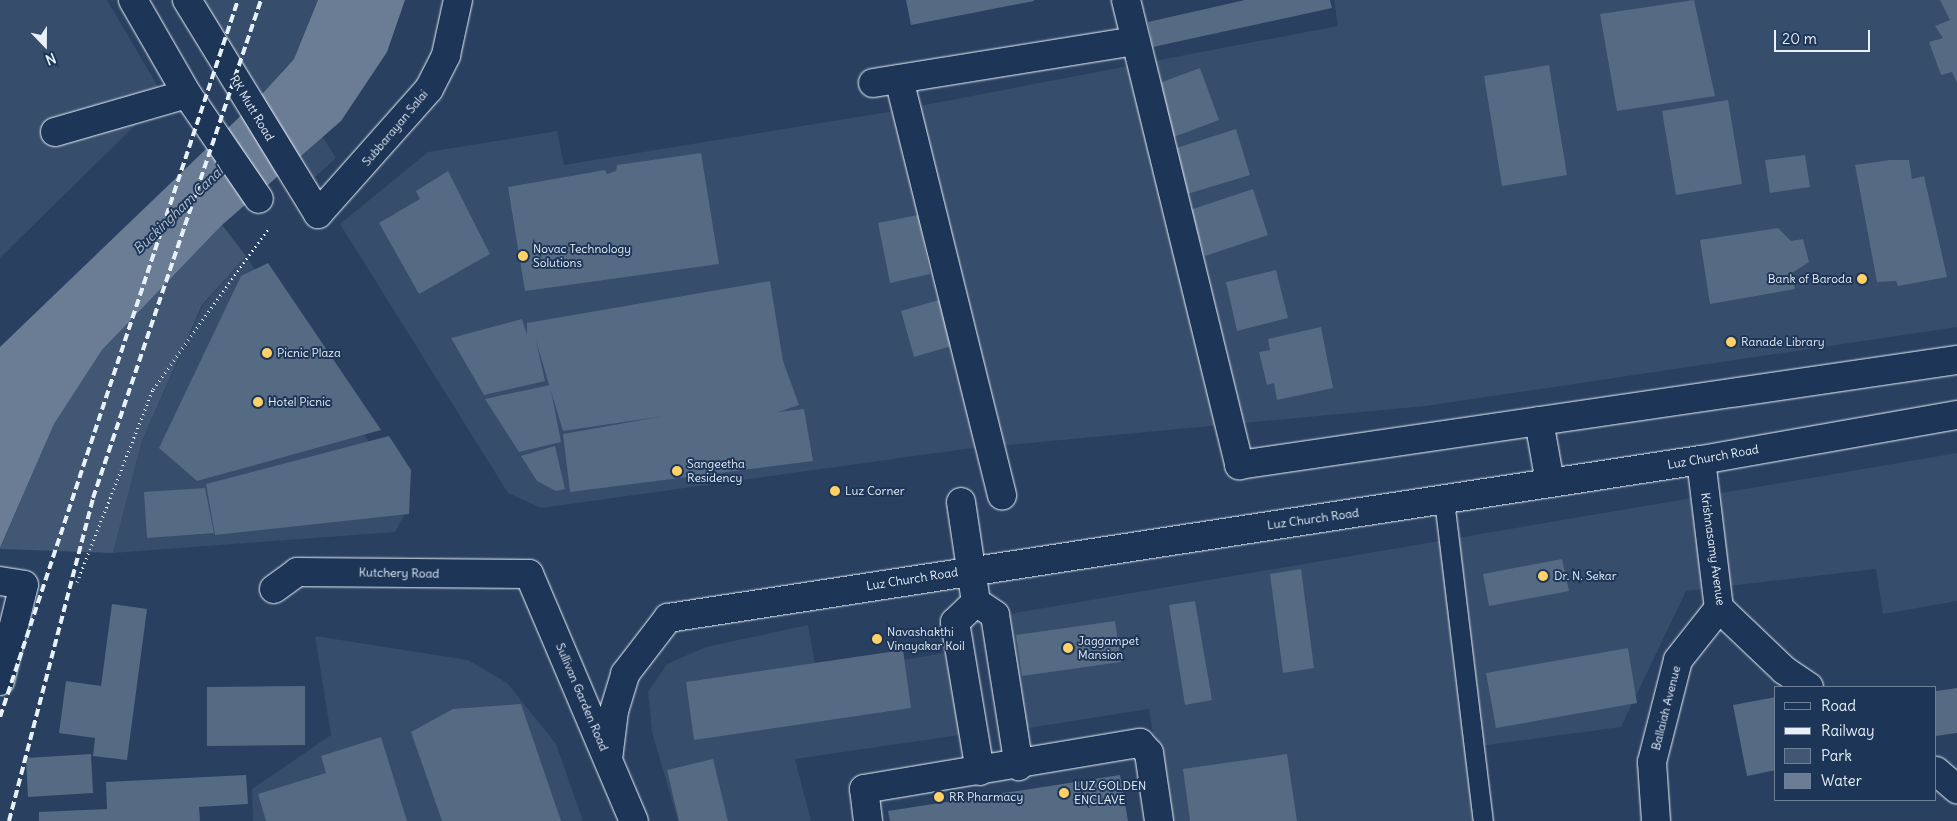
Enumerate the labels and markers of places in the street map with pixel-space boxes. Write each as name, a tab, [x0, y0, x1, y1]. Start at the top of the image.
place label: Novac Technology Solutions	[533, 242, 631, 270]
marker: Novac Technology Solutions	[517, 250, 529, 262]
place label: Bank of Baroda	[1768, 272, 1852, 286]
marker: Bank of Baroda	[1856, 273, 1868, 285]
place label: Ranade Library	[1741, 335, 1825, 349]
marker: Ranade Library	[1725, 336, 1737, 348]
place label: Picnic Plaza	[277, 346, 341, 360]
marker: Picnic Plaza	[261, 347, 273, 359]
place label: Hotel Picnic	[268, 395, 331, 409]
marker: Hotel Picnic	[252, 396, 264, 408]
place label: Sangeetha Residency	[687, 457, 745, 485]
marker: Sangeetha Residency	[671, 465, 683, 477]
place label: Luz Corner	[845, 484, 905, 498]
marker: Luz Corner	[829, 485, 841, 497]
marker: Dr. N. Sekar	[1536, 569, 1550, 583]
place label: Dr. N. Sekar	[1554, 569, 1617, 583]
place label: Navashakthi Vinayakar Koil	[887, 625, 965, 653]
marker: Navashakthi Vinayakar Koil	[871, 633, 883, 645]
place label: Jaggampet Mansion	[1078, 634, 1139, 662]
marker: Jaggampet Mansion	[1062, 642, 1074, 654]
place label: LUZ GOLDEN ENCLAVE	[1074, 779, 1146, 807]
marker: LUZ GOLDEN ENCLAVE	[1058, 787, 1070, 799]
place label: RR Pharmacy	[949, 790, 1023, 804]
marker: RR Pharmacy	[933, 791, 945, 803]

